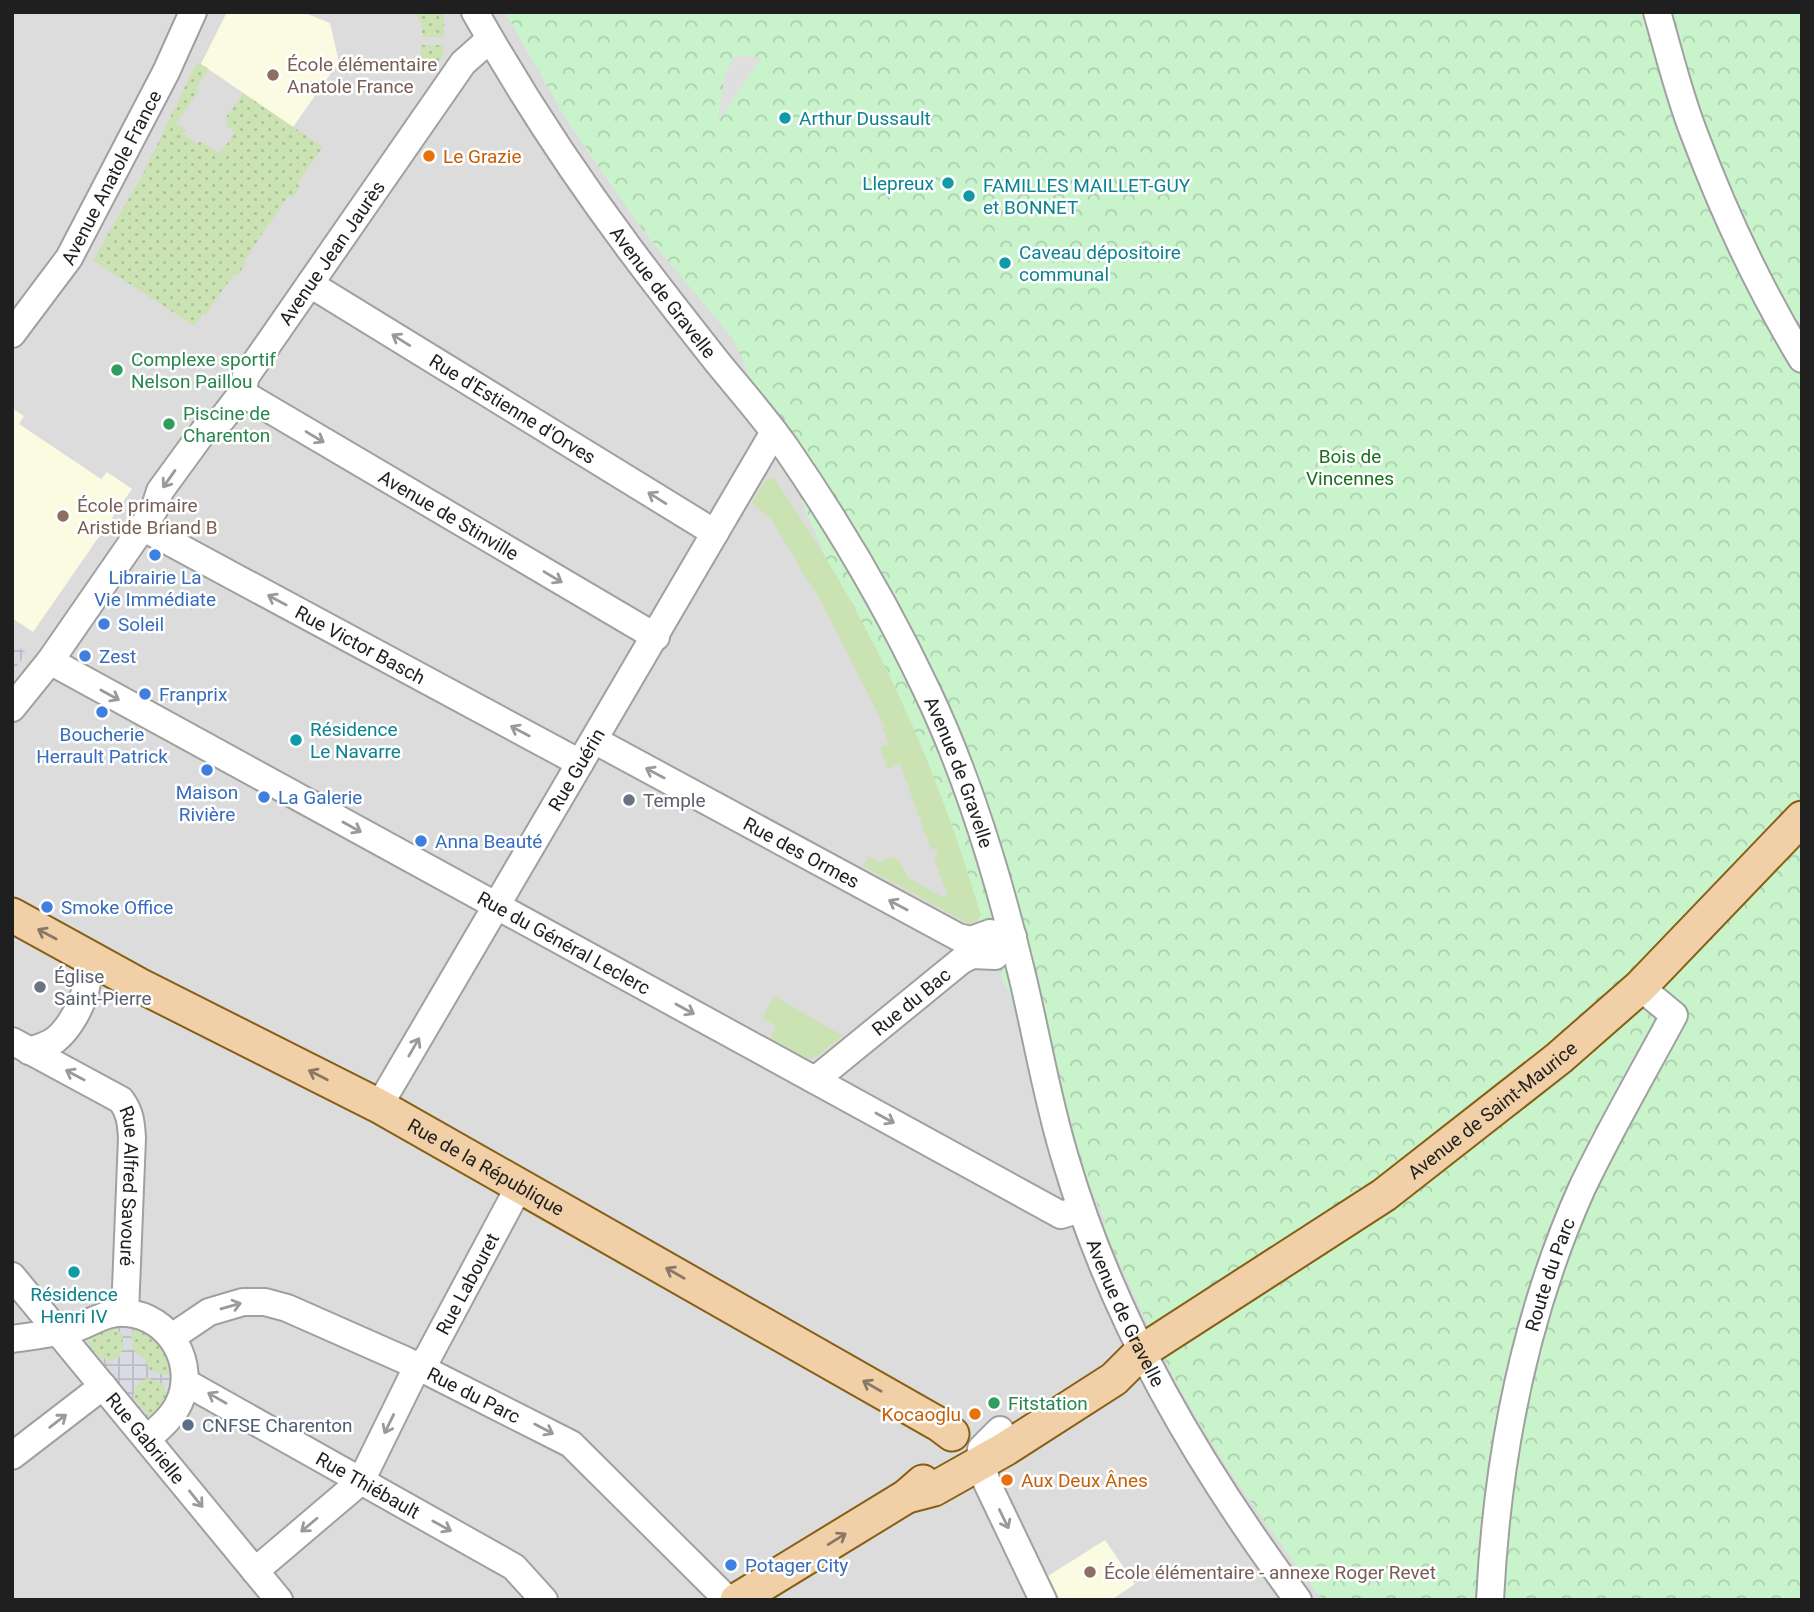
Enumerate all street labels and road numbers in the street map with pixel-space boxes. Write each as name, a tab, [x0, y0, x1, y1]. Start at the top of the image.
street label: Avenue Anatole France	[57, 86, 166, 269]
street label: Avenue Jean Jaurès	[274, 176, 390, 330]
street label: Avenue de Gravelle	[605, 222, 721, 363]
street label: Rue d'Estienne d'Orves	[425, 349, 600, 469]
street label: Avenue de Stinville	[375, 465, 522, 565]
street label: Rue Victor Basch	[291, 601, 429, 689]
street label: Avenue de Gravelle	[919, 693, 998, 851]
street label: Rue Guérin	[543, 724, 610, 815]
street label: Rue des Ormes	[739, 812, 863, 893]
street label: Rue du Général Leclerc	[473, 886, 654, 1000]
street label: Rue du Bac	[867, 963, 956, 1041]
street label: Avenue de Saint-Maurice	[1403, 1037, 1582, 1184]
street label: Rue Alfred Savouré	[114, 1102, 143, 1266]
street label: Rue de la République	[403, 1114, 568, 1221]
street label: Route du Parc	[1521, 1215, 1580, 1334]
street label: Rue Labouret	[431, 1229, 504, 1339]
street label: Avenue de Gravelle	[1081, 1236, 1169, 1391]
street label: Rue du Parc	[423, 1362, 524, 1428]
street label: Rue Gabrielle	[101, 1388, 189, 1489]
street label: Rue Thiébault	[312, 1447, 424, 1524]

